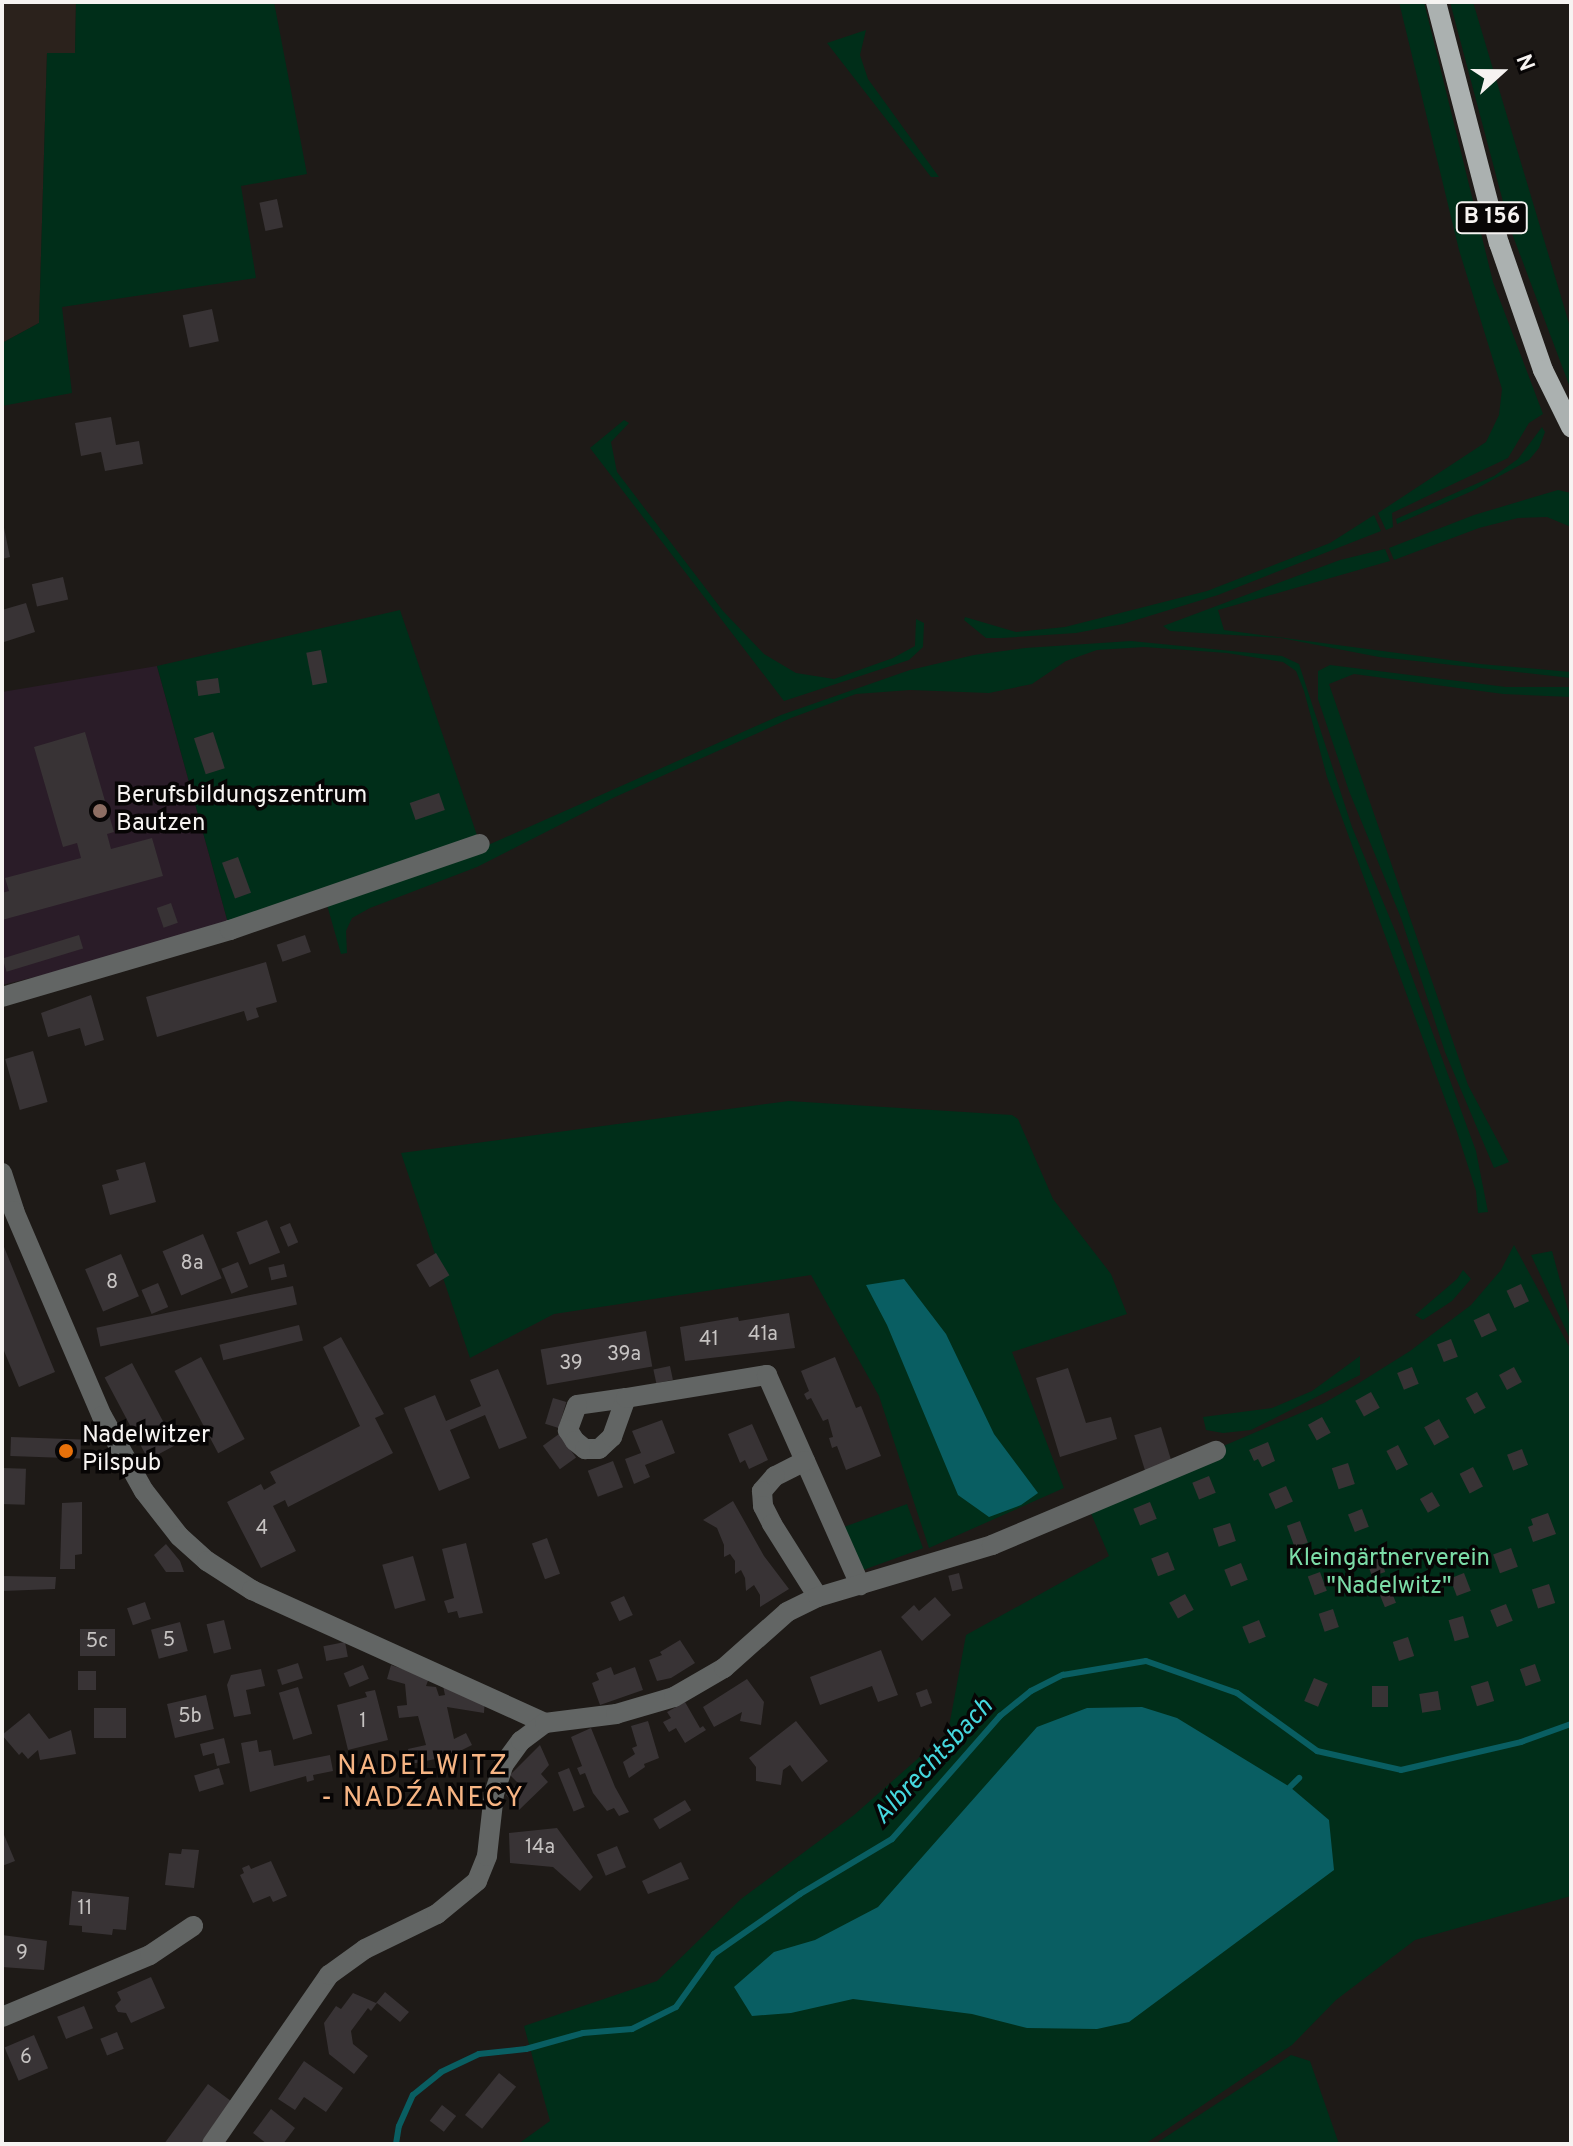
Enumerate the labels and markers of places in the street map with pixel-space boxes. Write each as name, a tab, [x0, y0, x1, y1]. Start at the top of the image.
place label: Berufsbildungszentrum Bautzen	[116, 783, 367, 839]
marker: Berufsbildungszentrum Bautzen	[91, 802, 109, 820]
place label: Nadelwitzer Pilspub	[82, 1423, 210, 1479]
marker: Nadelwitzer Pilspub	[57, 1442, 75, 1460]

